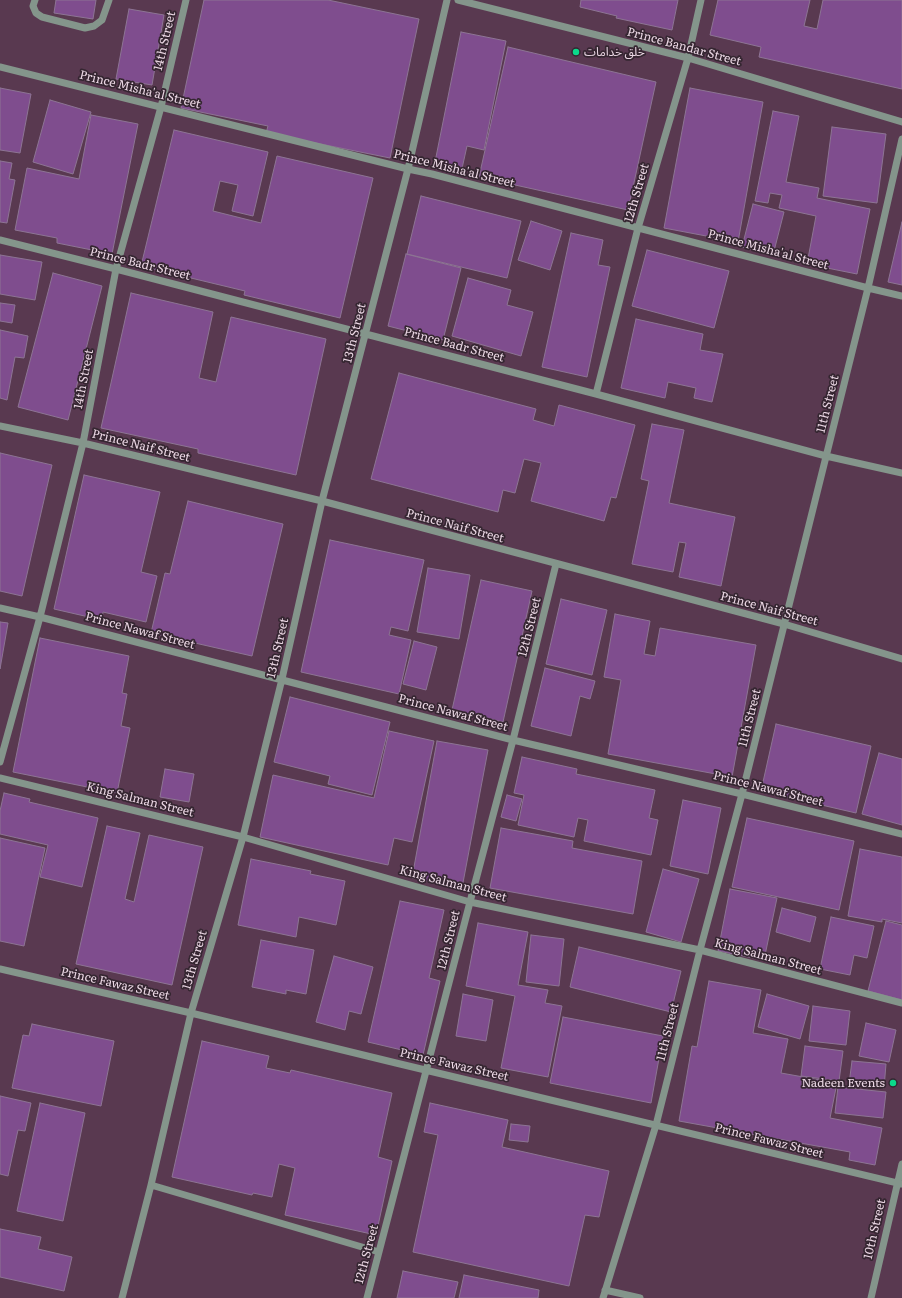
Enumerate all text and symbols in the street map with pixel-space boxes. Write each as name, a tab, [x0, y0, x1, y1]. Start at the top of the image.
street label: 14th Street	[151, 10, 179, 72]
street label: Prince Bandar Street	[625, 25, 743, 69]
place label: خلق خدامات	[584, 45, 645, 59]
marker: خلق خدامات	[571, 47, 581, 57]
street label: Prince Misha'al Street	[78, 68, 202, 112]
street label: Prince Misha'al Street	[392, 147, 516, 191]
street label: 12th Street	[622, 162, 652, 224]
street label: Prince Misha'al Street	[706, 227, 830, 273]
street label: Prince Badr Street	[88, 245, 192, 283]
street label: 13th Street	[341, 302, 369, 364]
street label: Prince Badr Street	[402, 325, 506, 365]
street label: 14th Street	[71, 348, 97, 410]
street label: 11th Street	[814, 373, 842, 435]
street label: Prince Naif Street	[90, 427, 192, 465]
street label: Prince Naif Street	[405, 506, 505, 546]
street label: Prince Naif Street	[719, 589, 819, 629]
street label: 12th Street	[516, 596, 544, 658]
street label: Prince Nawaf Street	[84, 609, 196, 653]
street label: 13th Street	[264, 617, 292, 679]
street label: 11th Street	[736, 687, 764, 749]
street label: Prince Nawaf Street	[397, 691, 509, 735]
street label: Prince Nawaf Street	[712, 768, 824, 810]
street label: King Salman Street	[85, 780, 195, 820]
street label: King Salman Street	[398, 863, 508, 905]
street label: 12th Street	[435, 909, 463, 971]
street label: 13th Street	[180, 929, 210, 991]
street label: King Salman Street	[713, 936, 823, 978]
street label: Prince Fawaz Street	[59, 964, 171, 1004]
street label: 11th Street	[654, 1001, 682, 1063]
street label: Prince Fawaz Street	[398, 1045, 510, 1085]
place label: Nadeen Events	[801, 1076, 885, 1090]
marker: Nadeen Events	[888, 1078, 898, 1088]
street label: Prince Fawaz Street	[713, 1121, 825, 1161]
street label: 10th Street	[861, 1197, 889, 1261]
street label: 12th Street	[352, 1223, 382, 1285]

